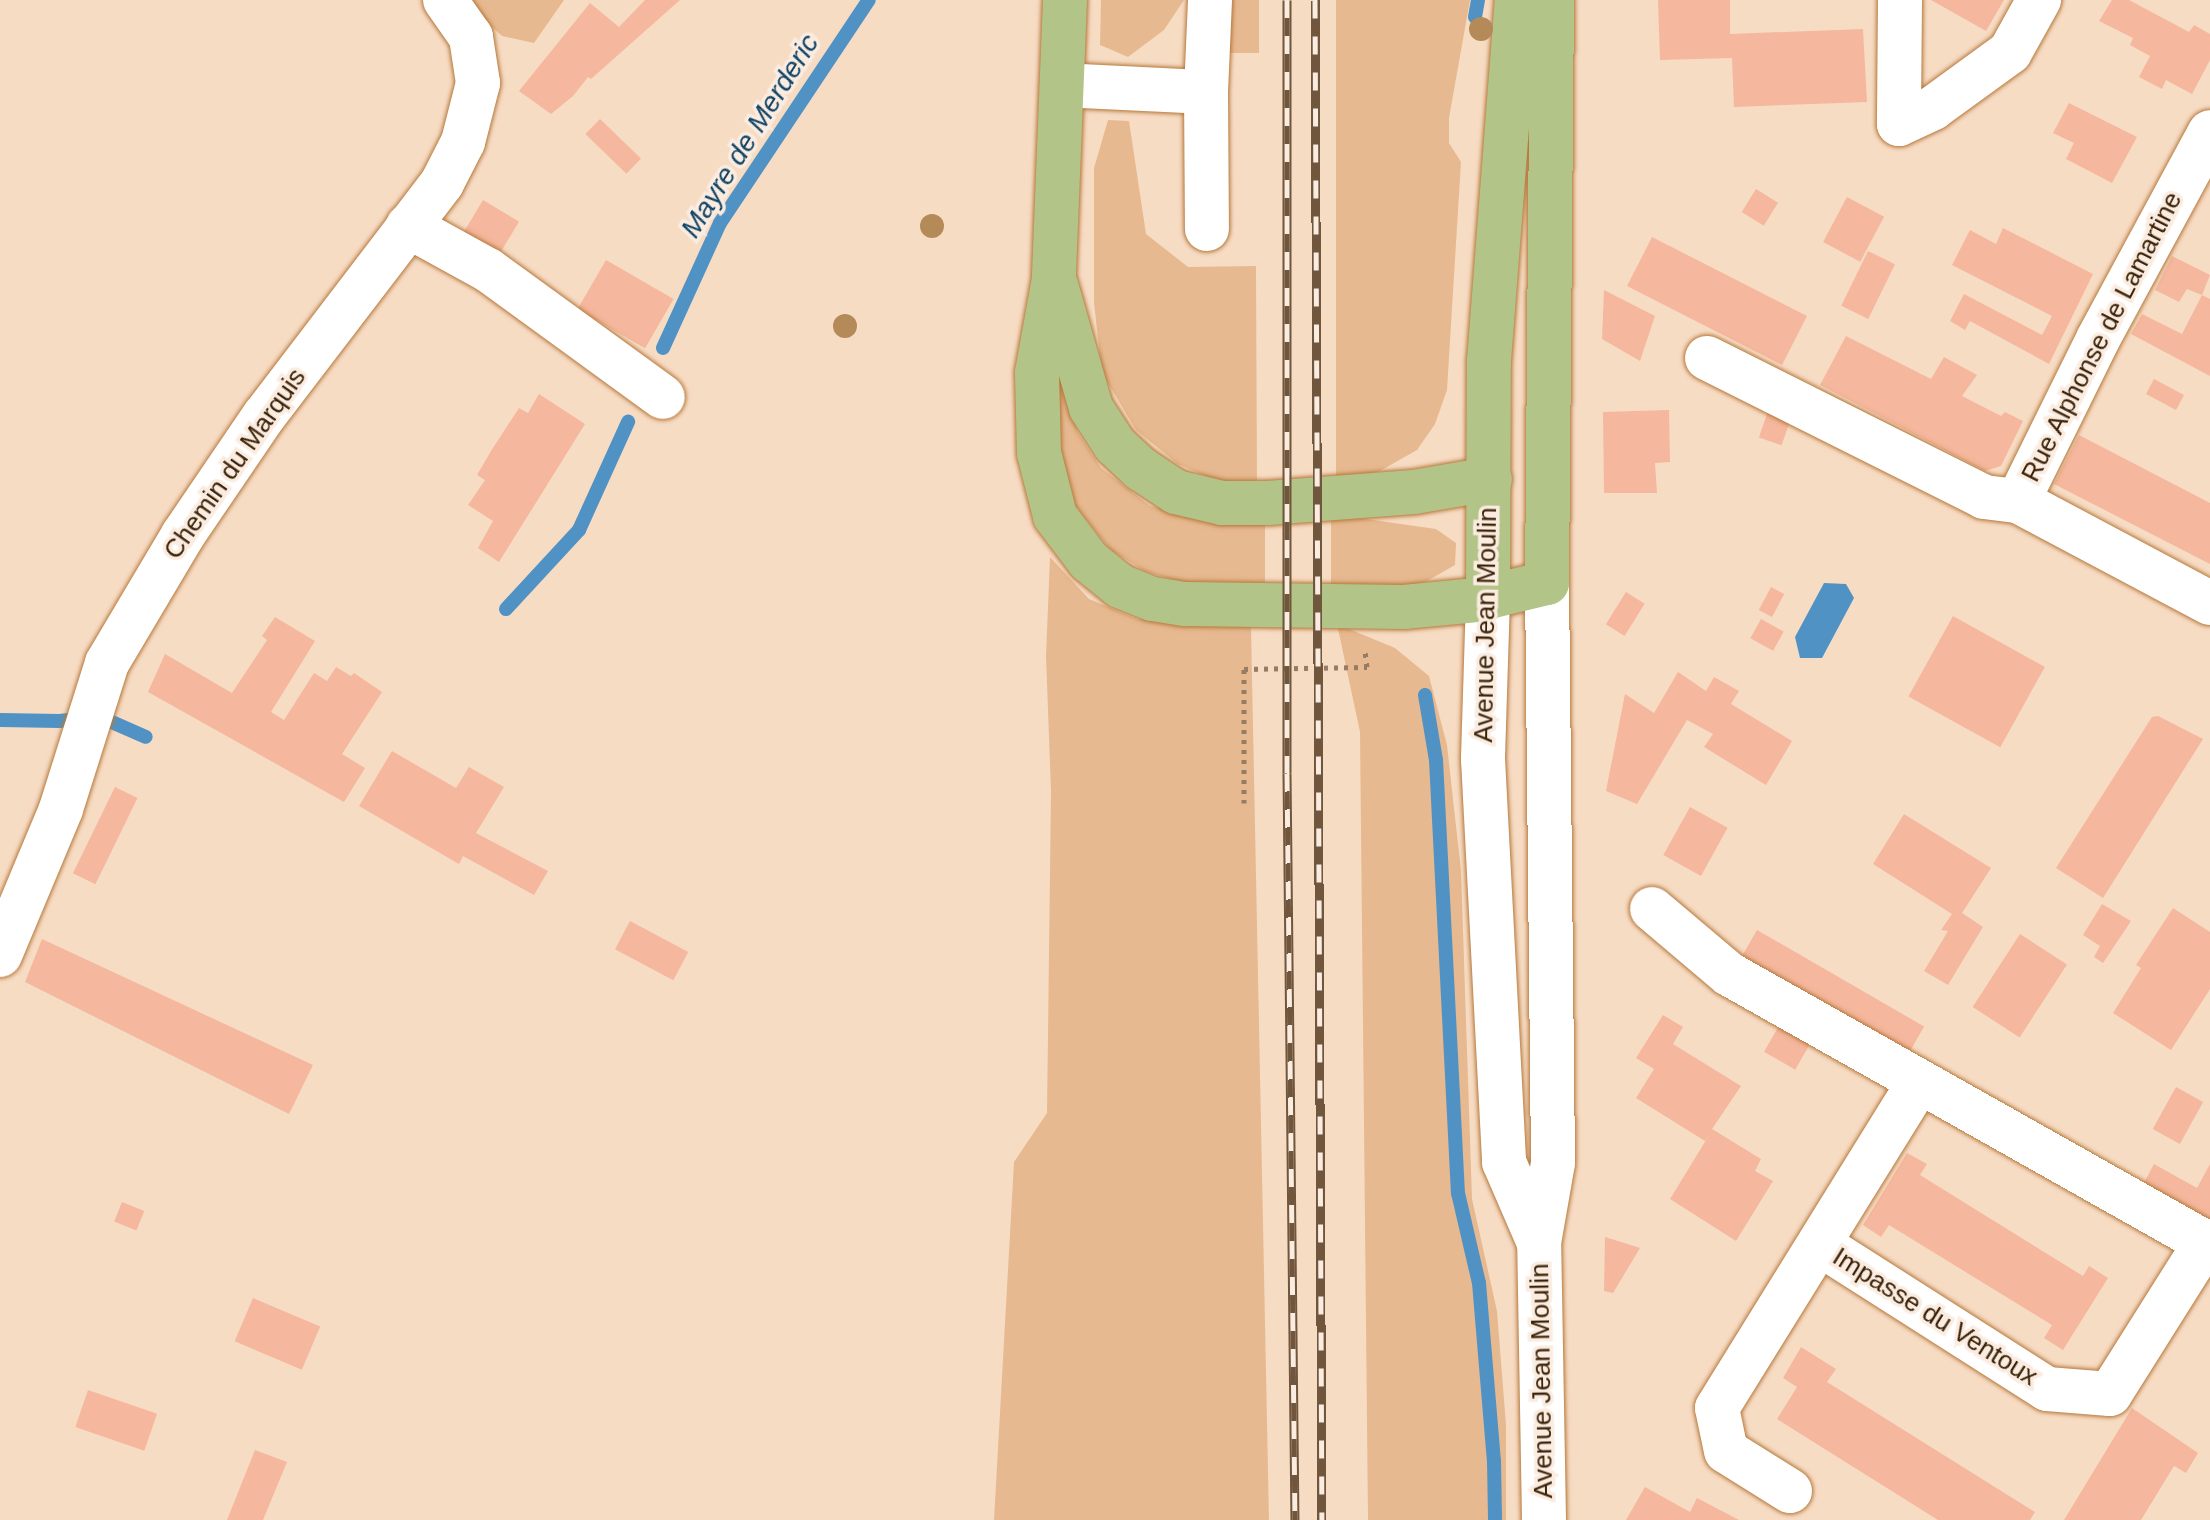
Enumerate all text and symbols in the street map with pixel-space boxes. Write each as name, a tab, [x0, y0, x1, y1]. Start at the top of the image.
water label: Mayre de Merderic	[674, 28, 826, 244]
street label: Rue Alphonse de Lamartine	[2015, 186, 2189, 488]
street label: Chemin du Marquis	[158, 363, 312, 565]
street label: Avenue Jean Moulin	[1468, 507, 1504, 743]
street label: Impasse du Ventoux	[1827, 1241, 2043, 1393]
street label: Avenue Jean Moulin	[1524, 1263, 1560, 1499]

